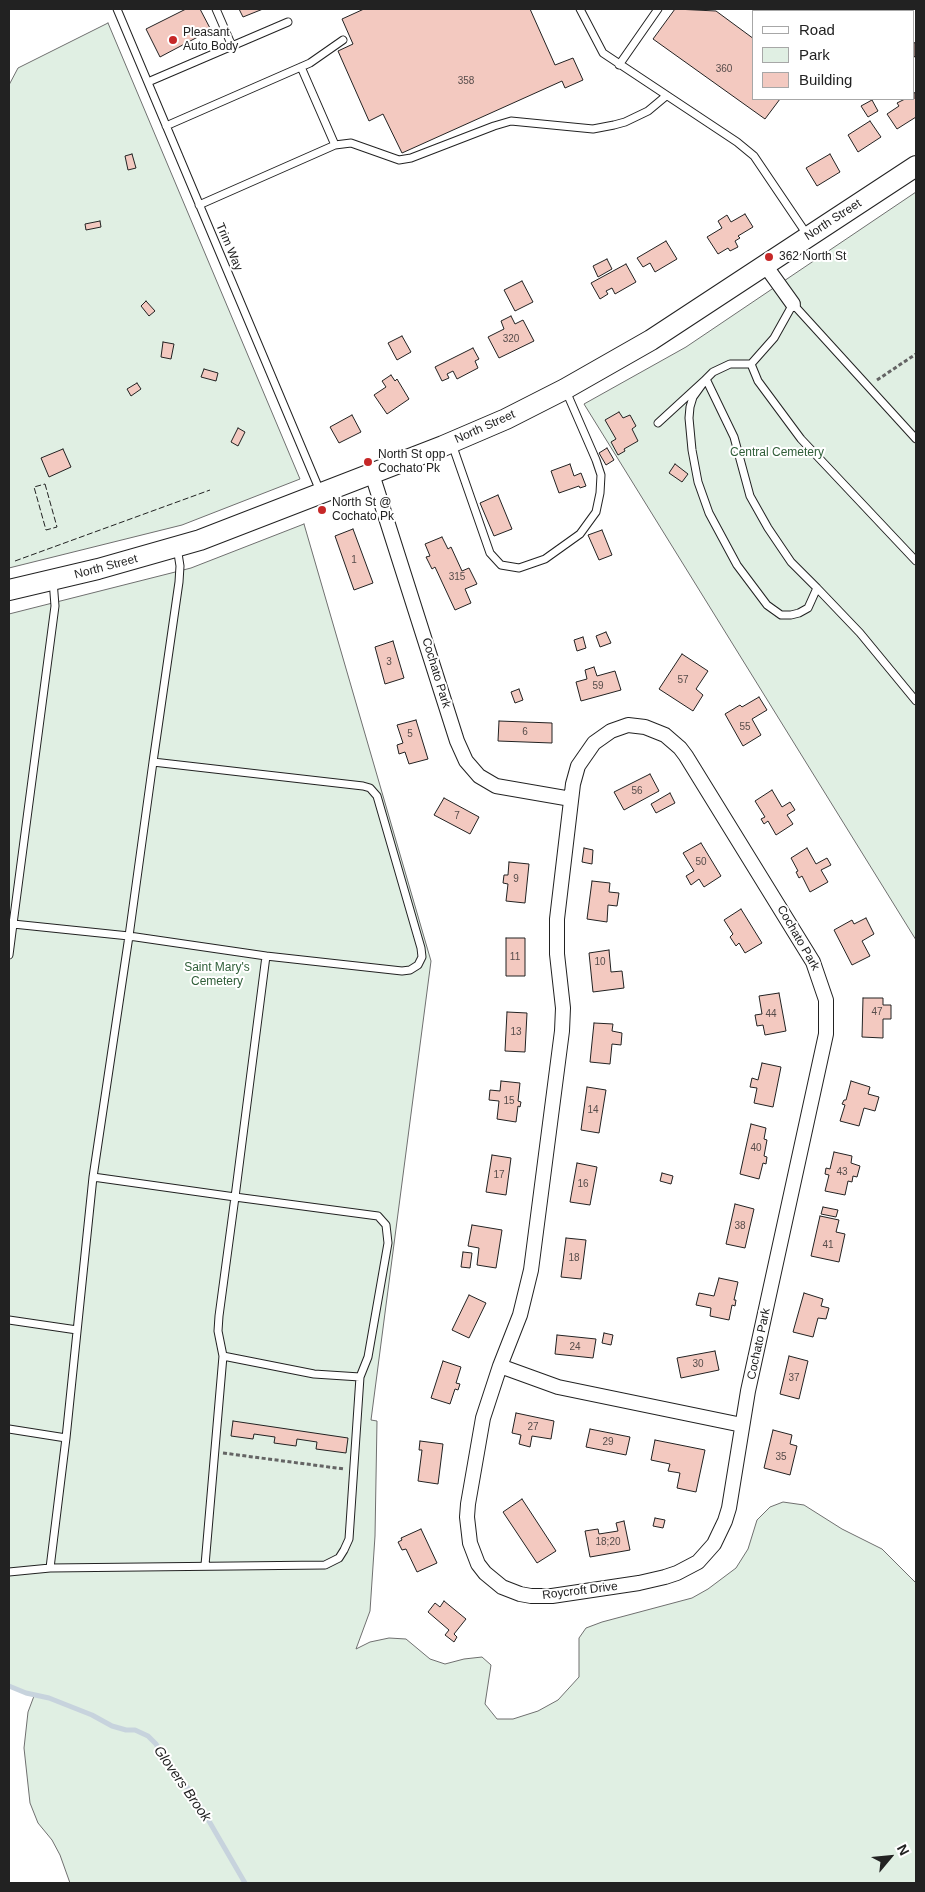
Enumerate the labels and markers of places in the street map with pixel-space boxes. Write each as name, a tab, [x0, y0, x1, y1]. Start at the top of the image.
place label: Pleasant Auto Body	[183, 26, 238, 54]
marker: Pleasant Auto Body	[167, 34, 179, 46]
place label: 362 North St	[779, 250, 846, 264]
marker: 362 North St	[763, 251, 775, 263]
place label: North St opp Cochato Pk	[378, 448, 445, 476]
marker: North St opp Cochato Pk	[362, 456, 374, 468]
place label: North St @ Cochato Pk	[332, 496, 394, 524]
marker: North St @ Cochato Pk	[316, 504, 328, 516]

